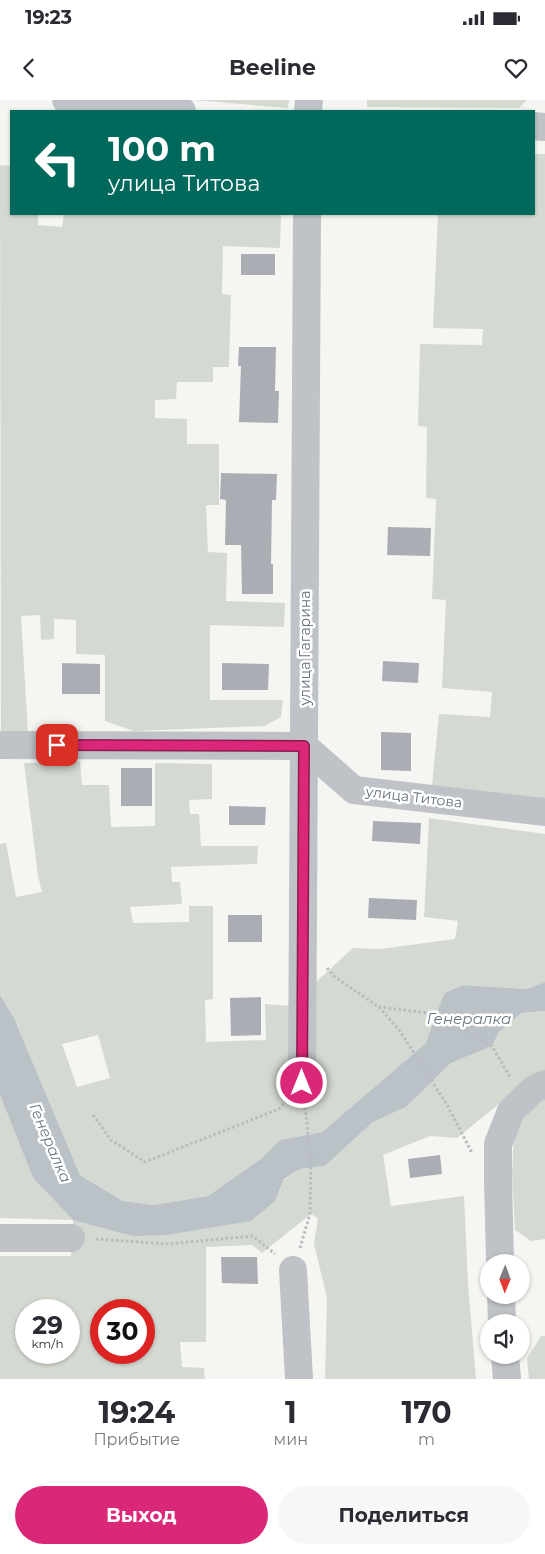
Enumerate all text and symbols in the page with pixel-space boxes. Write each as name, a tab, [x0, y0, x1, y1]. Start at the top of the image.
text: 19:23	[25, 6, 72, 29]
icon: back	[15, 54, 43, 82]
text: Beeline	[229, 54, 316, 81]
icon: heart	[502, 54, 530, 82]
text: 100 m	[108, 127, 216, 170]
icon: left	[25, 130, 90, 195]
text: улица Титова	[108, 170, 260, 197]
street label: улица Гагарина	[296, 591, 314, 706]
pin	[36, 724, 78, 766]
icon: arrive	[43, 731, 71, 759]
street label: улица Титова	[364, 782, 463, 812]
water label: Генералка	[427, 1009, 511, 1028]
position arrow	[275, 1056, 327, 1108]
water label: Генералка	[25, 1100, 76, 1185]
north arrow	[480, 1254, 530, 1304]
map controls	[480, 1254, 530, 1364]
speed limit sign: 30	[90, 1299, 155, 1364]
text: 29	[32, 1310, 63, 1340]
button: sound	[480, 1314, 530, 1364]
text: km/h	[31, 1336, 64, 1351]
text: 19:24	[98, 1394, 175, 1431]
text: 1	[285, 1394, 297, 1431]
text: 170	[401, 1394, 452, 1431]
text: Прибытие	[93, 1430, 180, 1449]
text: мин	[274, 1430, 308, 1449]
text: m	[418, 1430, 435, 1449]
button: Выход	[15, 1486, 268, 1544]
button: Поделиться	[278, 1486, 530, 1544]

